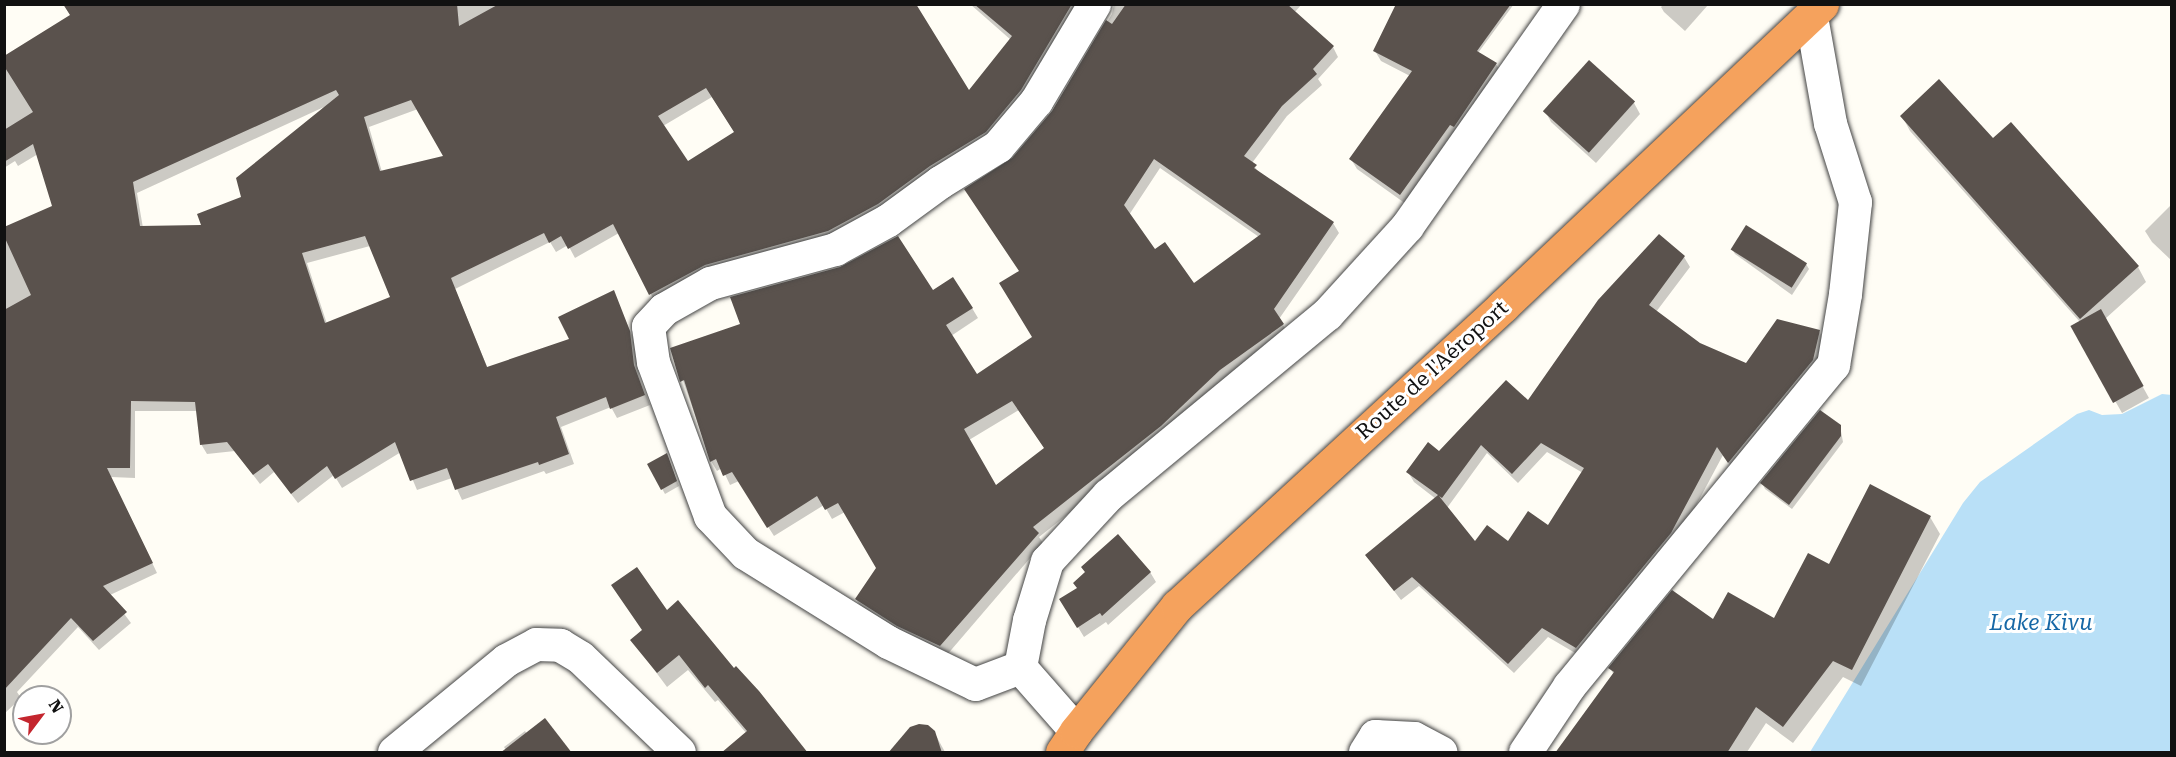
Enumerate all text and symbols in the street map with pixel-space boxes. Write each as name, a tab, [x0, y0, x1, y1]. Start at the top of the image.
street label: Route de l'Aéroport	[1351, 295, 1513, 445]
water label: Lake Kivu	[1990, 610, 2092, 636]
north arrow	[12, 685, 72, 745]
text: N	[45, 696, 67, 717]

